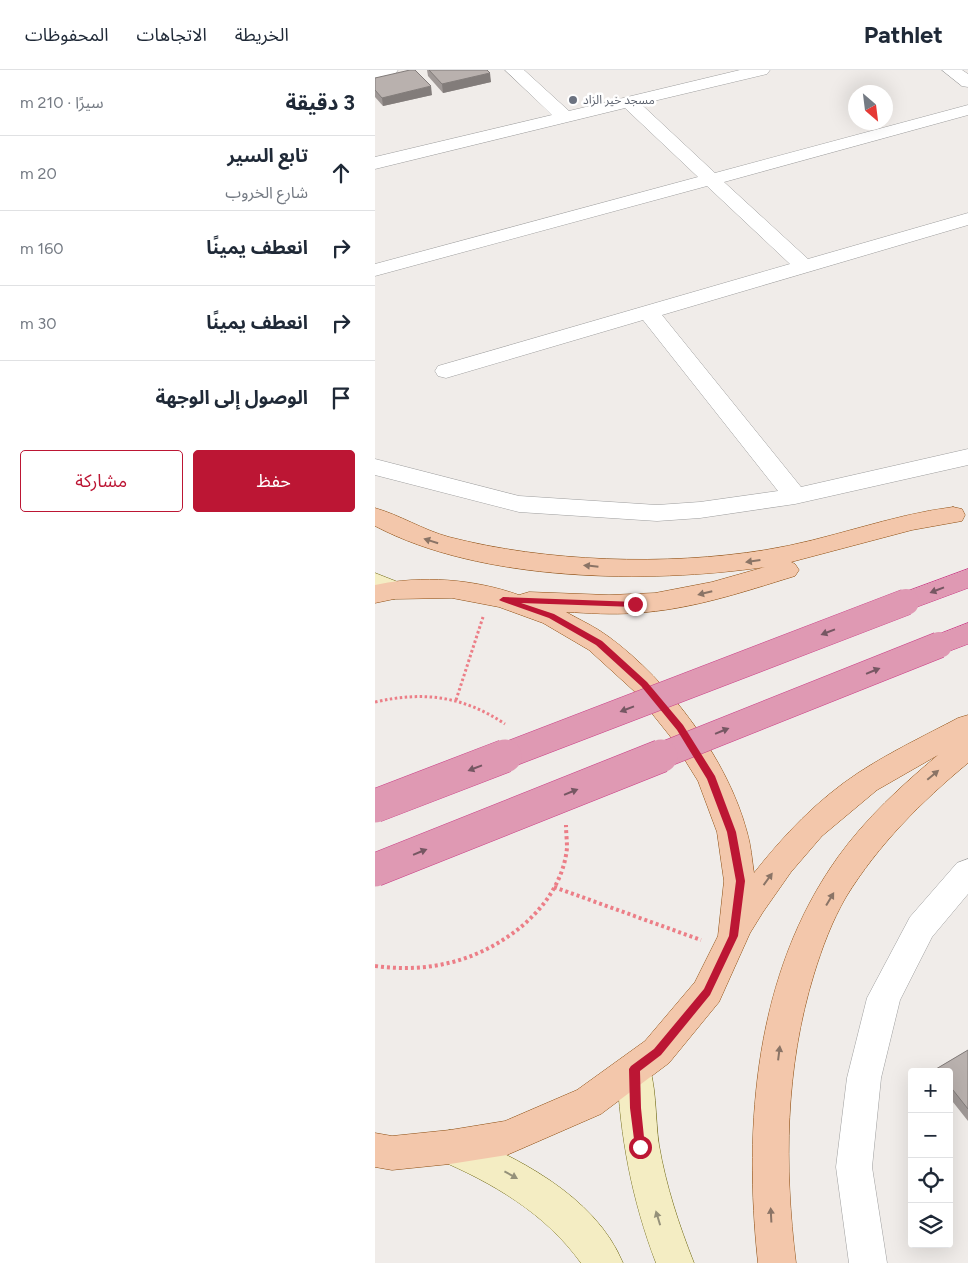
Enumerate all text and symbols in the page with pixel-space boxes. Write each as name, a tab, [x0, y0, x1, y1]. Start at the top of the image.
text: Pathlet	[864, 20, 943, 49]
text: المحفوظات	[25, 24, 109, 46]
text: الاتجاهات	[137, 24, 207, 46]
text: الخريطة	[235, 24, 289, 46]
north arrow	[848, 85, 893, 130]
text: 3 دقيقة	[285, 90, 355, 115]
text: سيرًا · 210 m	[20, 93, 104, 112]
place label: مسجد خير الزاد	[583, 93, 655, 107]
marker: مسجد خير الزاد	[567, 94, 579, 106]
text: تابع السير	[227, 144, 308, 167]
icon: ahead	[327, 159, 355, 187]
text: 20 m	[20, 164, 57, 183]
text: شارع الخروب	[225, 183, 308, 202]
icon: right	[327, 234, 355, 262]
text: انعطف يمينًا	[206, 236, 308, 259]
text: 160 m	[20, 239, 64, 258]
icon: right	[327, 309, 355, 337]
text: انعطف يمينًا	[206, 311, 308, 334]
text: 30 m	[20, 314, 57, 333]
icon: arrive	[327, 384, 355, 412]
text: الوصول إلى الوجهة	[155, 386, 308, 409]
button: مشاركة	[20, 450, 183, 512]
button: حفظ	[193, 450, 355, 512]
one-way arrow	[423, 537, 438, 544]
one-way arrow	[745, 557, 761, 565]
one-way arrow	[583, 562, 599, 570]
one-way arrow	[929, 586, 944, 594]
one-way arrow	[697, 590, 712, 598]
route end	[624, 593, 647, 616]
one-way arrow	[820, 629, 835, 636]
one-way arrow	[866, 667, 881, 675]
one-way arrow	[619, 705, 634, 713]
one-way arrow	[715, 727, 729, 735]
one-way arrow	[468, 765, 483, 772]
one-way arrow	[927, 770, 940, 781]
one-way arrow	[564, 787, 578, 795]
one-way arrow	[413, 848, 428, 856]
one-way arrow	[763, 872, 773, 886]
one-way arrow	[825, 893, 834, 906]
one-way arrow	[775, 1044, 783, 1060]
map controls	[908, 1068, 953, 1248]
button: +	[908, 1068, 953, 1113]
button: −	[908, 1113, 953, 1158]
route start	[629, 1136, 652, 1159]
button: locate	[908, 1158, 953, 1203]
one-way arrow	[503, 1171, 518, 1179]
button: layers	[908, 1203, 953, 1248]
one-way arrow	[766, 1206, 774, 1222]
one-way arrow	[653, 1210, 661, 1225]

